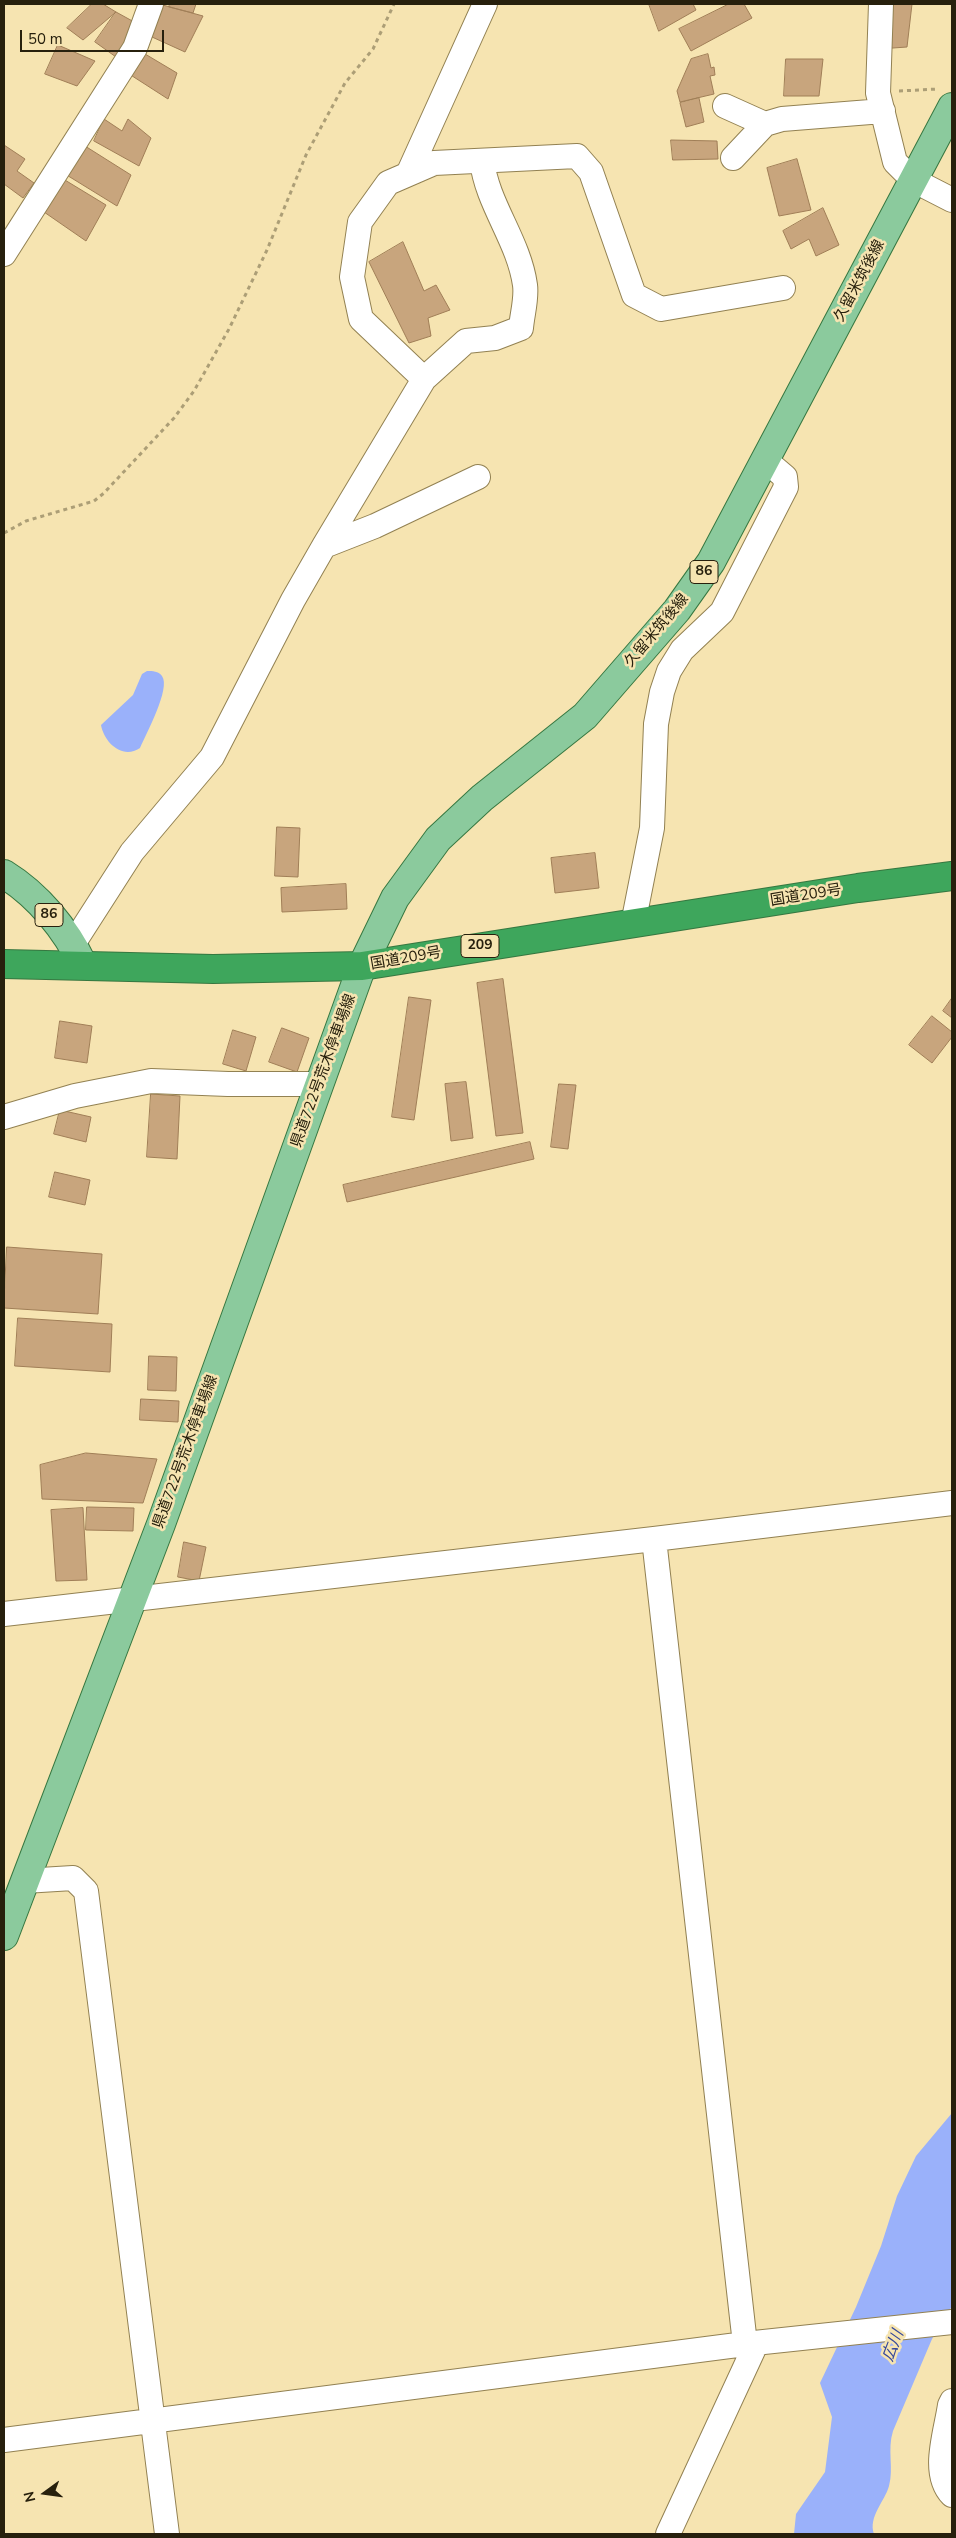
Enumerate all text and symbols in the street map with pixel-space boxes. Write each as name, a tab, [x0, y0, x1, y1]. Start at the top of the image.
scale bar	[22, 20, 166, 52]
text: 50 m	[28, 29, 63, 49]
street label: 久留米筑後線	[831, 237, 889, 325]
road number: 86	[690, 560, 718, 584]
street label: 久留米筑後線	[621, 591, 693, 671]
street label: 国道209号	[769, 881, 843, 911]
road number: 86	[35, 904, 63, 926]
road number: 209	[461, 934, 499, 958]
street label: 国道209号	[369, 944, 443, 974]
street label: 県道722号荒木停車場線	[288, 992, 360, 1150]
street label: 県道722号荒木停車場線	[150, 1373, 222, 1531]
water label: 広川	[879, 2328, 909, 2364]
north arrow	[20, 2468, 70, 2518]
text: N	[19, 2489, 40, 2504]

